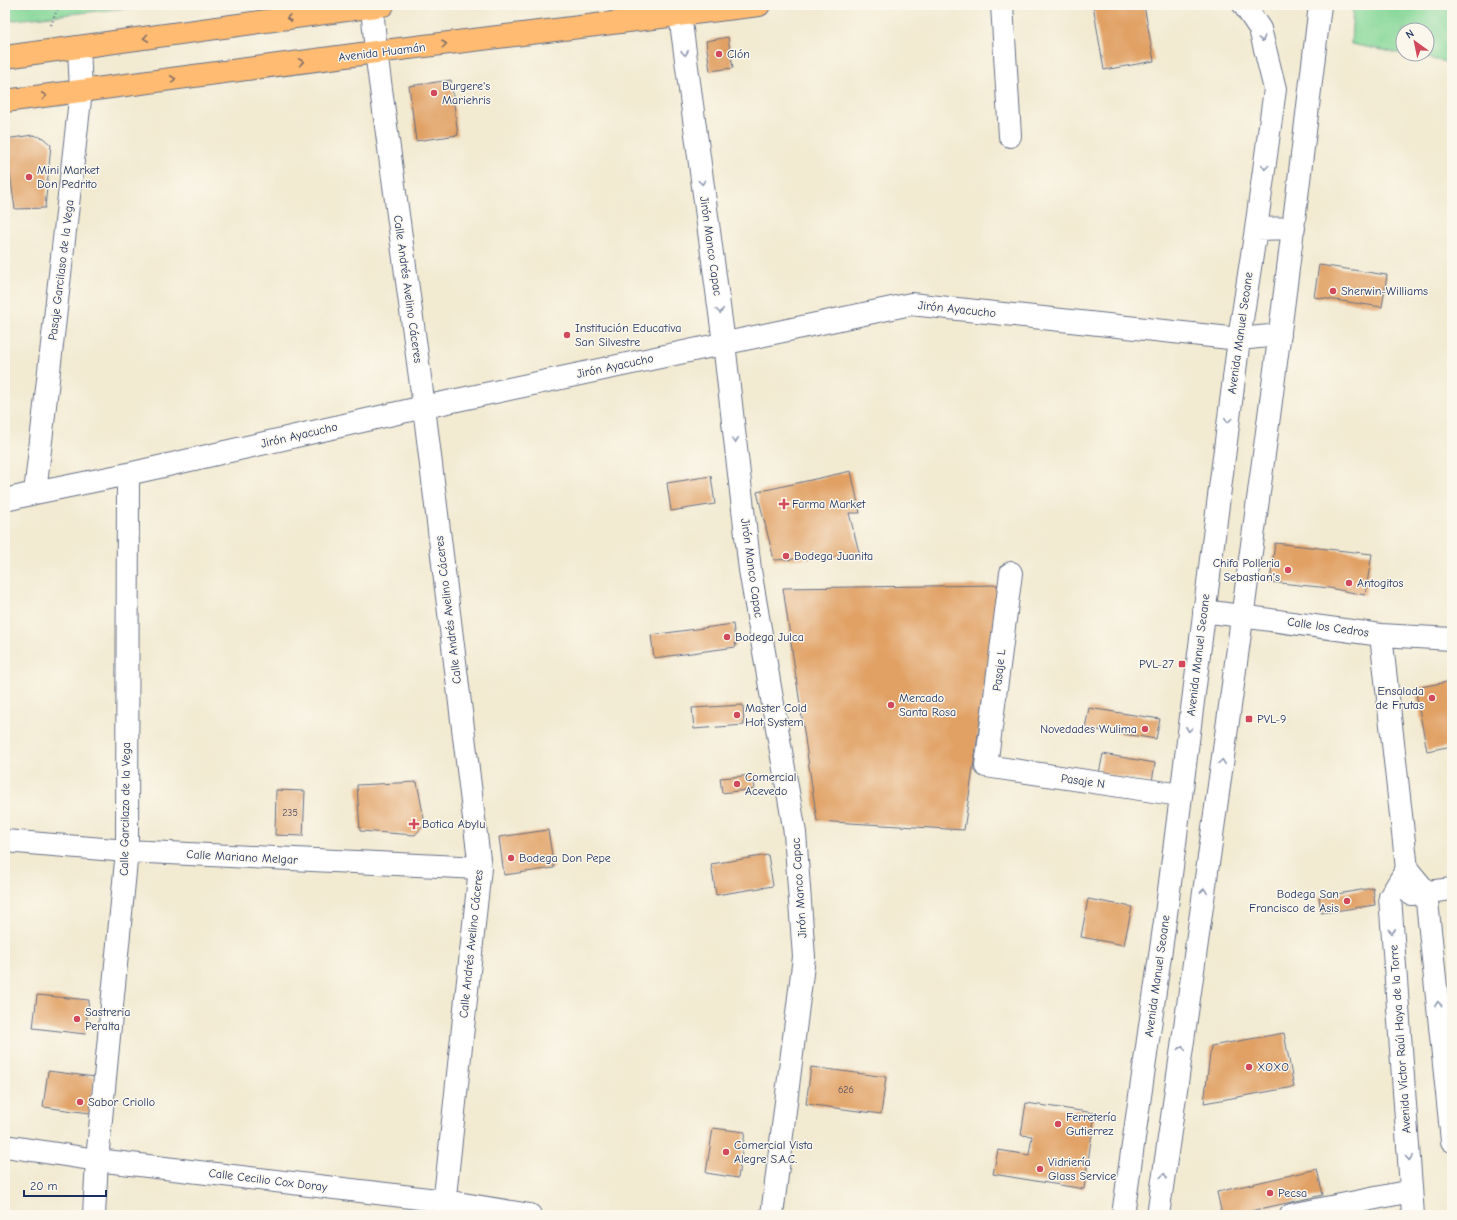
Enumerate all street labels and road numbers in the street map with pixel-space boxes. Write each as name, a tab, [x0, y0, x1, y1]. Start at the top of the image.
street label: Avenida Huamán	[338, 40, 426, 64]
street label: Jirón Manco Capac	[697, 195, 725, 297]
street label: Pasaje Garcilaso de la Vega	[45, 199, 77, 341]
street label: Calle Andrés Avelino Cáceres	[391, 214, 425, 364]
street label: Avenida Manuel Seoane	[1224, 271, 1256, 395]
street label: Jirón Ayacucho	[917, 298, 997, 320]
street label: Jirón Ayacucho	[575, 351, 655, 381]
street label: Jirón Ayacucho	[259, 419, 339, 451]
street label: Jirón Manco Capac	[738, 517, 766, 619]
street label: Calle Andrés Avelino Cáceres	[432, 535, 464, 685]
street label: Avenida Manuel Seoane	[1184, 593, 1212, 717]
street label: Calle los Cedros	[1286, 614, 1370, 640]
street label: Pasaje L	[989, 648, 1009, 692]
street label: Calle Garcilazo de la Vega	[117, 742, 133, 876]
street label: Pasaje N	[1060, 771, 1106, 791]
street label: Jirón Manco Capac	[788, 837, 809, 939]
street label: Calle Mariano Melgar	[186, 847, 298, 867]
street label: Calle Andrés Avelino Cáceres	[456, 869, 486, 1019]
street label: Avenida Manuel Seoane	[1141, 914, 1173, 1038]
street label: Avenida Víctor Raúl Haya de la Torre	[1386, 944, 1414, 1134]
street label: Calle Cecilio Cox Doray	[208, 1166, 329, 1194]

